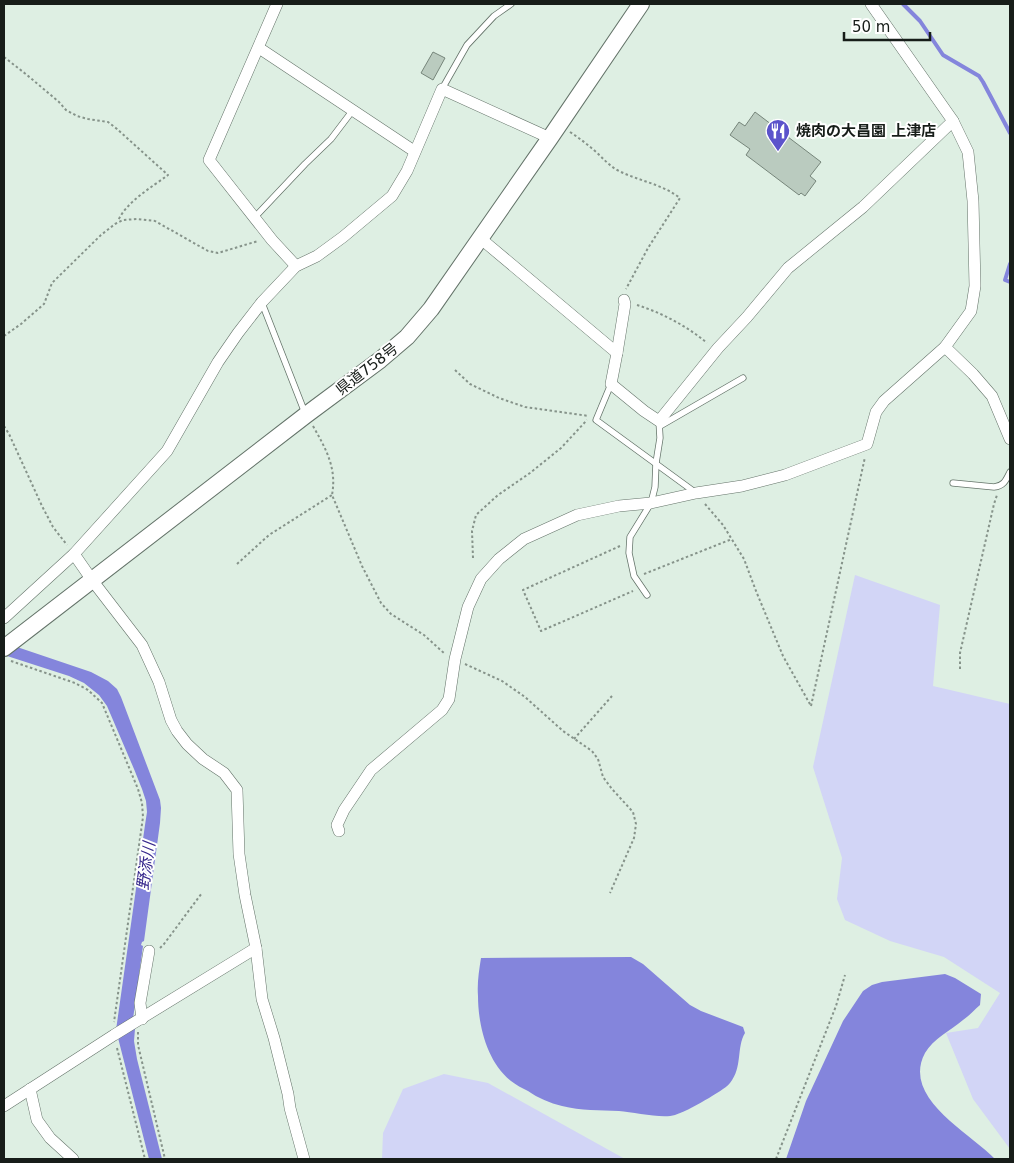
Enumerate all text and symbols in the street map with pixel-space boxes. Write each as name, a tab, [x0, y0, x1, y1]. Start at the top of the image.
scale bar	[844, 10, 930, 42]
text: 50 m	[852, 18, 890, 36]
restaurant icon: 焼肉の大昌園 上津店	[765, 118, 791, 152]
place label: 焼肉の大昌園 上津店	[796, 122, 936, 140]
street label: 県道758号	[332, 339, 402, 399]
water label: 野添川	[133, 839, 159, 891]

